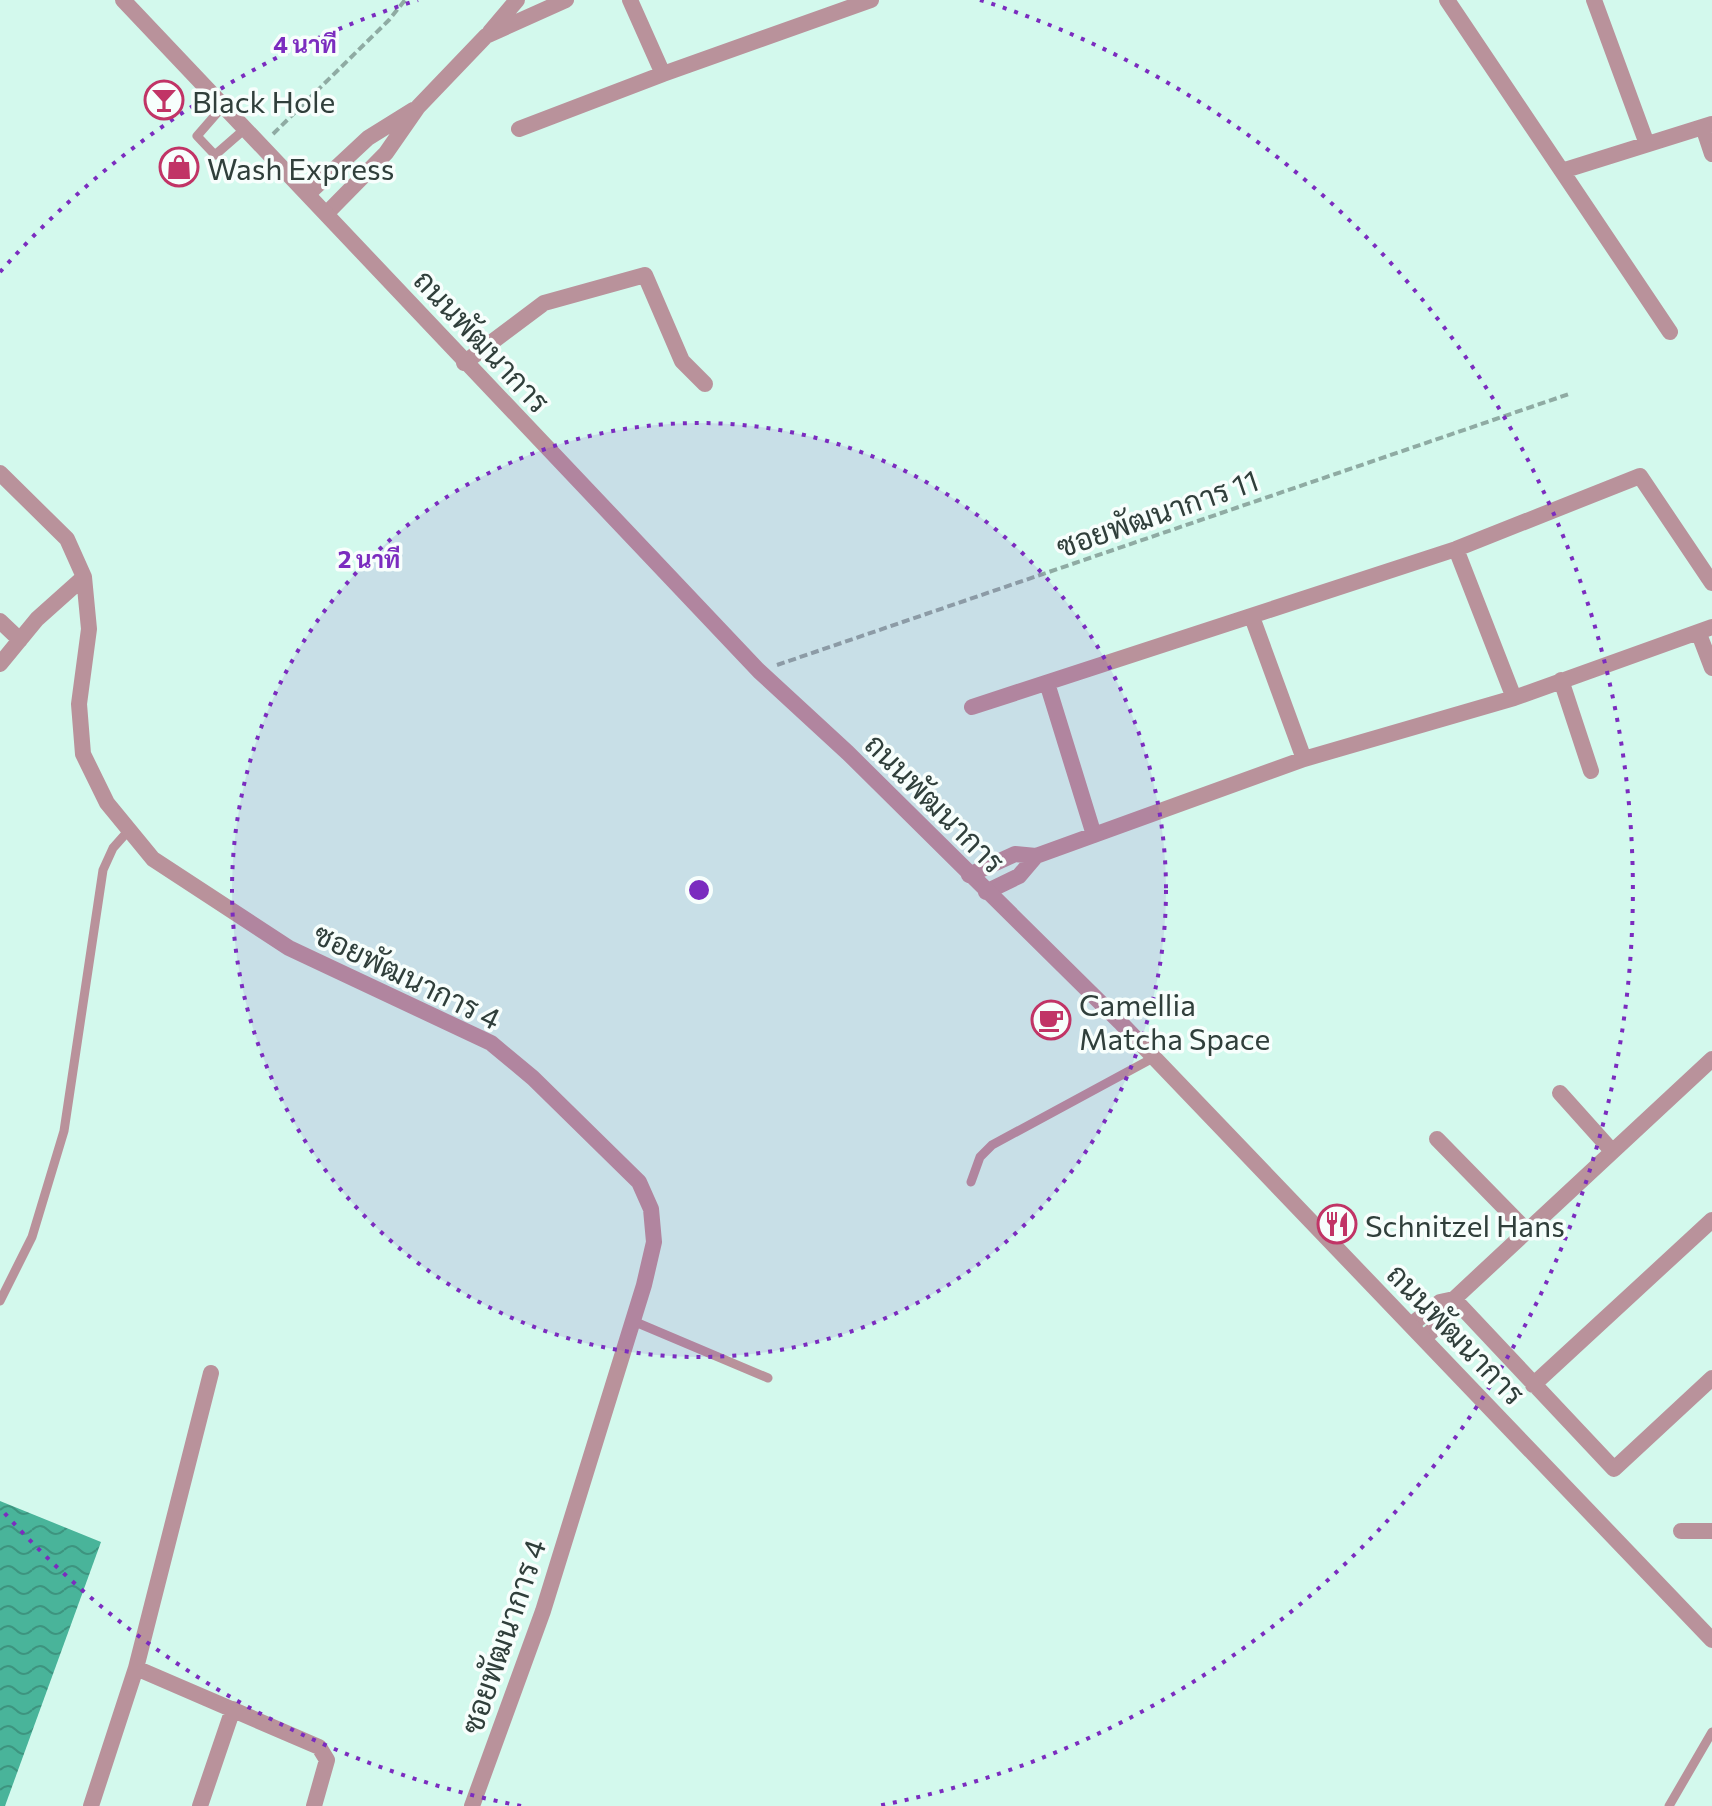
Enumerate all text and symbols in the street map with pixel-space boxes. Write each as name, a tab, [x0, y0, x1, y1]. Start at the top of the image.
text: 4 นาที	[273, 29, 337, 58]
bar icon: Black Hole	[143, 79, 185, 121]
place label: Black Hole	[192, 82, 335, 119]
shop icon: Wash Express	[158, 146, 200, 188]
place label: Wash Express	[207, 149, 394, 186]
street label: ถนนพัฒนาการ	[407, 261, 559, 419]
street label: ซอยพัฒนาการ 11	[1051, 460, 1263, 564]
text: 2 นาที	[338, 544, 400, 573]
street label: ถนนพัฒนาการ	[858, 724, 1014, 880]
centre of rings	[685, 876, 713, 904]
street label: ซอยพัฒนาการ 4	[308, 914, 508, 1036]
place label: Camellia Matcha Space	[1079, 985, 1270, 1056]
cafe icon: Camellia Matcha Space	[1030, 999, 1072, 1041]
restaurant icon: Schnitzel Hans	[1316, 1203, 1358, 1245]
place label: Schnitzel Hans	[1365, 1206, 1565, 1243]
street label: ถนนพัฒนาการ	[1380, 1255, 1534, 1411]
street label: ซอยพัฒนาการ 4	[451, 1534, 553, 1738]

